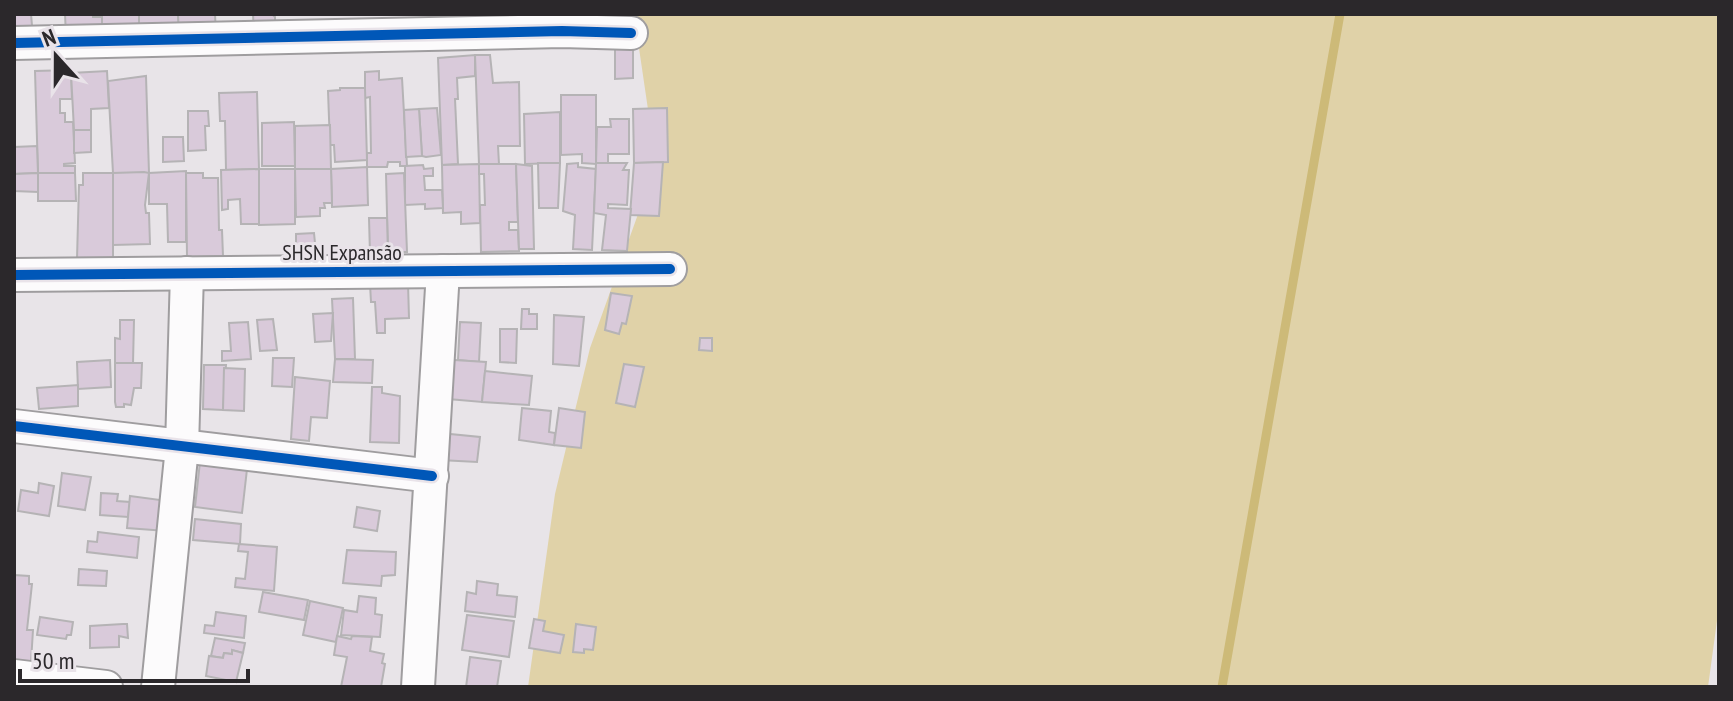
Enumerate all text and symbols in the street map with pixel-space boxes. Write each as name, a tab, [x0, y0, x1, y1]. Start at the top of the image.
north arrow	[16, 16, 96, 96]
text: N	[38, 22, 59, 53]
street label: SHSN Expansão	[282, 238, 402, 266]
scale bar	[20, 633, 248, 683]
text: 50 m	[32, 645, 74, 676]

